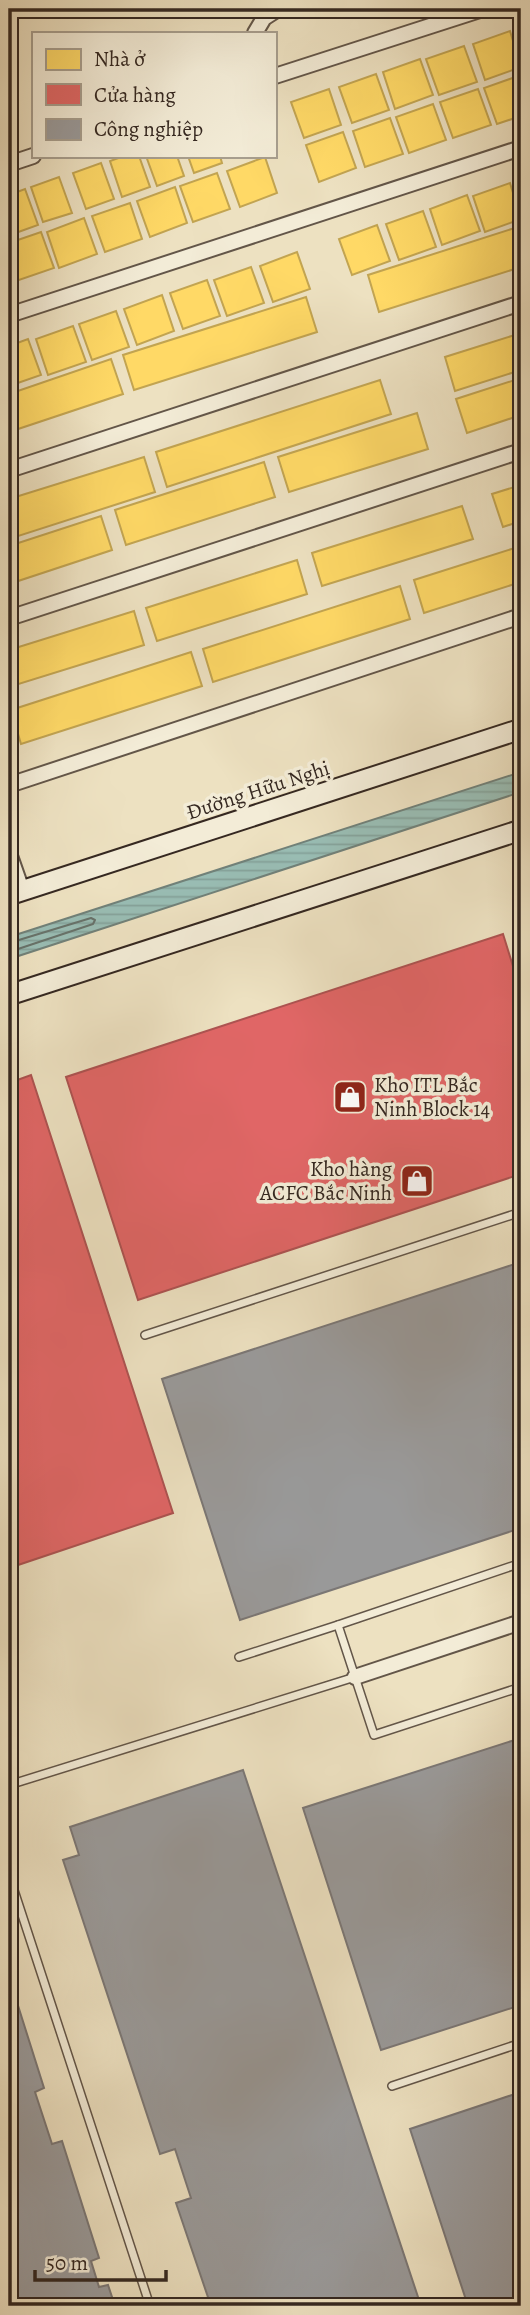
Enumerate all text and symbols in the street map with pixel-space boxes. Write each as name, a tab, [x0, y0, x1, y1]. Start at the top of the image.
legend	[32, 32, 276, 158]
text: Nhà ở	[94, 45, 146, 73]
text: Cửa hàng	[94, 81, 176, 109]
text: Công nghiệp	[94, 115, 203, 143]
street label: Đường Hữu Nghị	[183, 754, 333, 826]
place label: Kho ITL Bắc Ninh Block 14	[374, 1071, 490, 1123]
shop icon: Kho ITL Bắc Ninh Block 14	[331, 1078, 369, 1116]
place label: Kho hàng ACFC Bắc Ninh	[259, 1155, 392, 1207]
shop icon: Kho hàng ACFC Bắc Ninh	[398, 1162, 436, 1200]
scale bar	[35, 2238, 166, 2282]
text: 50 m	[46, 2249, 88, 2277]

